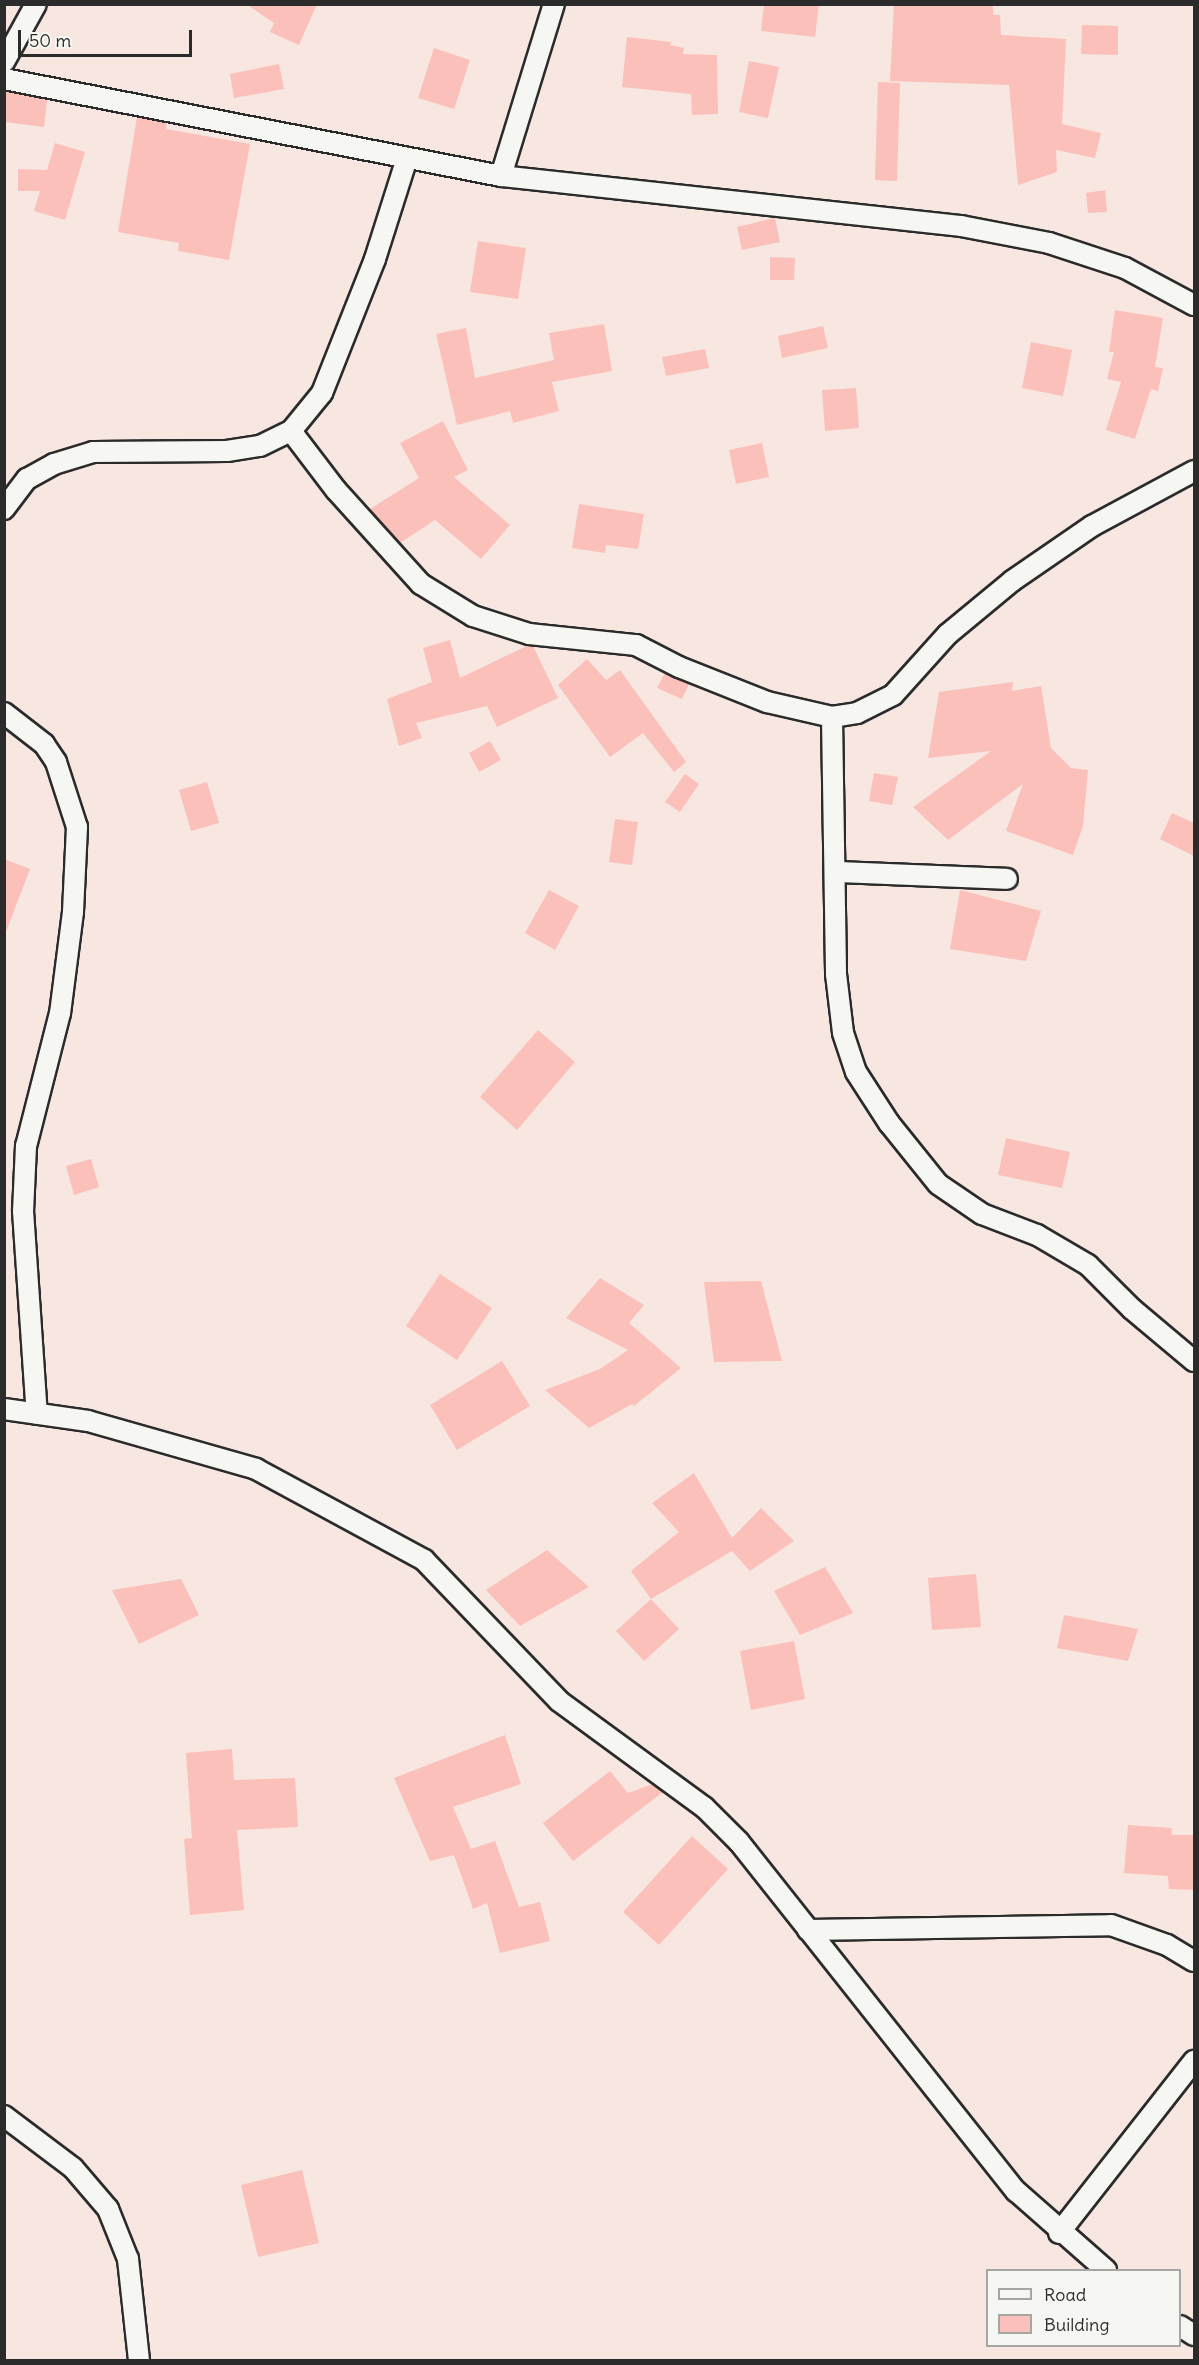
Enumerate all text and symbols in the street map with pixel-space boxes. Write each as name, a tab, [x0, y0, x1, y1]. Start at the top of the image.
scale bar	[21, 18, 195, 56]
text: 50 m	[29, 29, 71, 52]
legend	[986, 2269, 1181, 2347]
text: Road	[1044, 2283, 1086, 2306]
text: Building	[1044, 2313, 1109, 2336]

